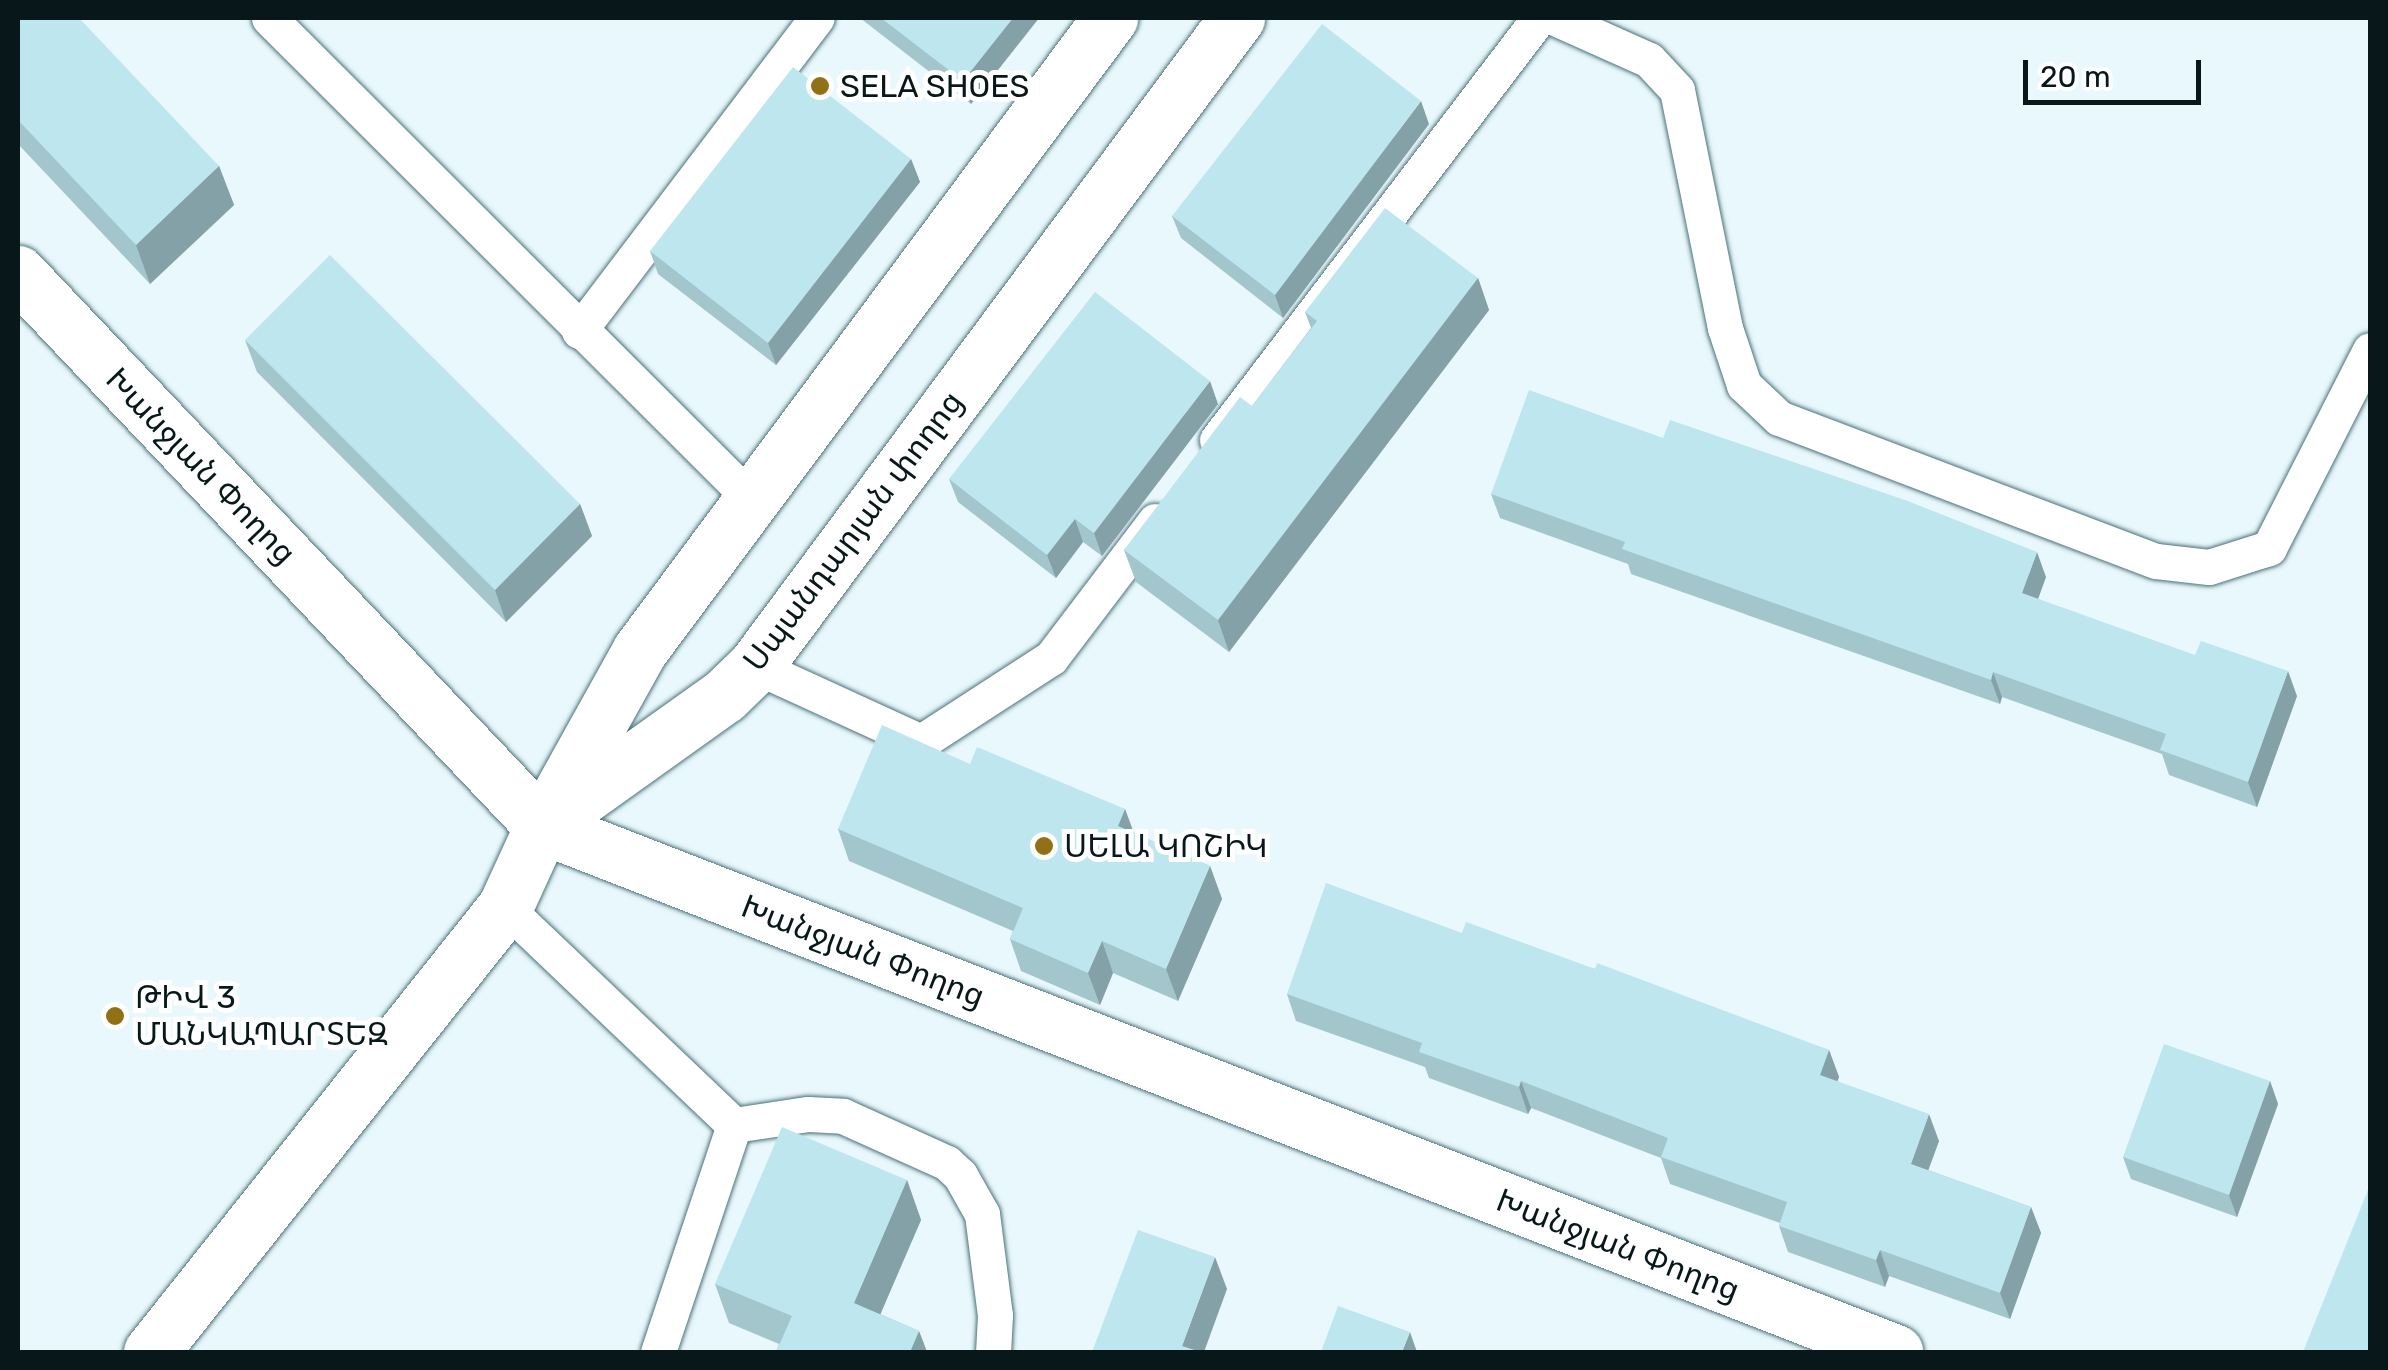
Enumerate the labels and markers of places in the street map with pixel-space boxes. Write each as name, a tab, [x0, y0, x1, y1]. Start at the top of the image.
place label: SELA SHOES	[840, 67, 1030, 105]
marker: SELA SHOES	[809, 75, 831, 97]
place label: ՍԵԼԱ ԿՈՇԻԿ	[1064, 827, 1268, 865]
marker: ՍԵԼԱ ԿՈՇԻԿ	[1033, 835, 1055, 857]
place label: ԹԻՎ 3 ՄԱՆԿԱՊԱՐՏԵԶ	[135, 979, 388, 1054]
marker: ԹԻՎ 3 ՄԱՆԿԱՊԱՐՏԵԶ	[104, 1005, 126, 1027]

